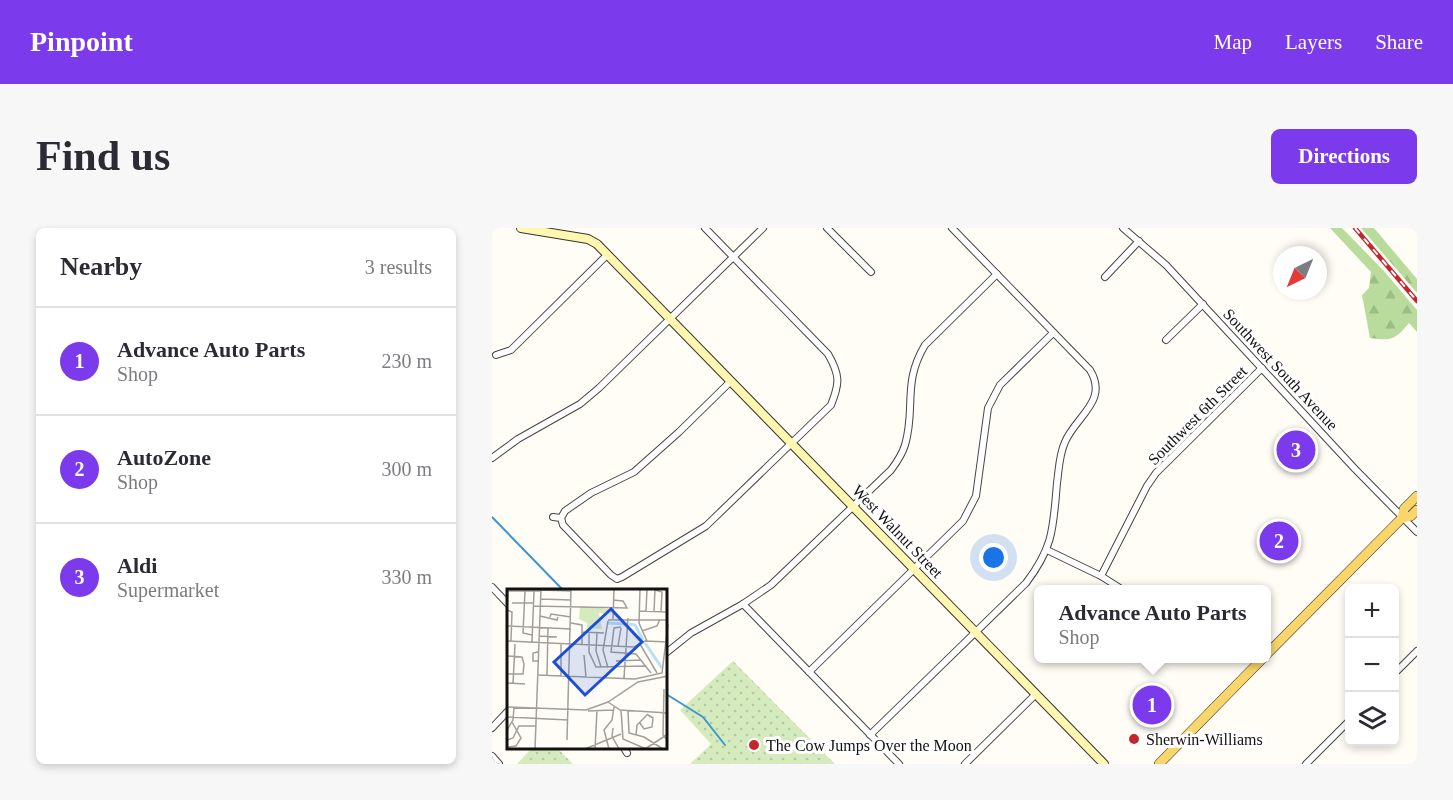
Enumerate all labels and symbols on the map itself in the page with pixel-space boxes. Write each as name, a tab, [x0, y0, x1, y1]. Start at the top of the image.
north arrow	[1273, 246, 1327, 300]
street label: Southwest South Avenue	[1220, 305, 1341, 434]
street label: Southwest 6th Street	[1145, 362, 1251, 468]
pin: 3	[1276, 428, 1316, 472]
street label: West Walnut Street	[849, 481, 947, 582]
pin: 2	[1260, 518, 1298, 564]
your location	[979, 543, 1008, 572]
inset map	[507, 589, 668, 749]
pin: 1	[1132, 682, 1172, 728]
place label: Sherwin-Williams	[1146, 731, 1263, 748]
marker: Sherwin-Williams	[1127, 732, 1141, 746]
place label: The Cow Jumps Over the Moon	[766, 737, 972, 755]
marker: The Cow Jumps Over the Moon	[747, 738, 761, 752]

